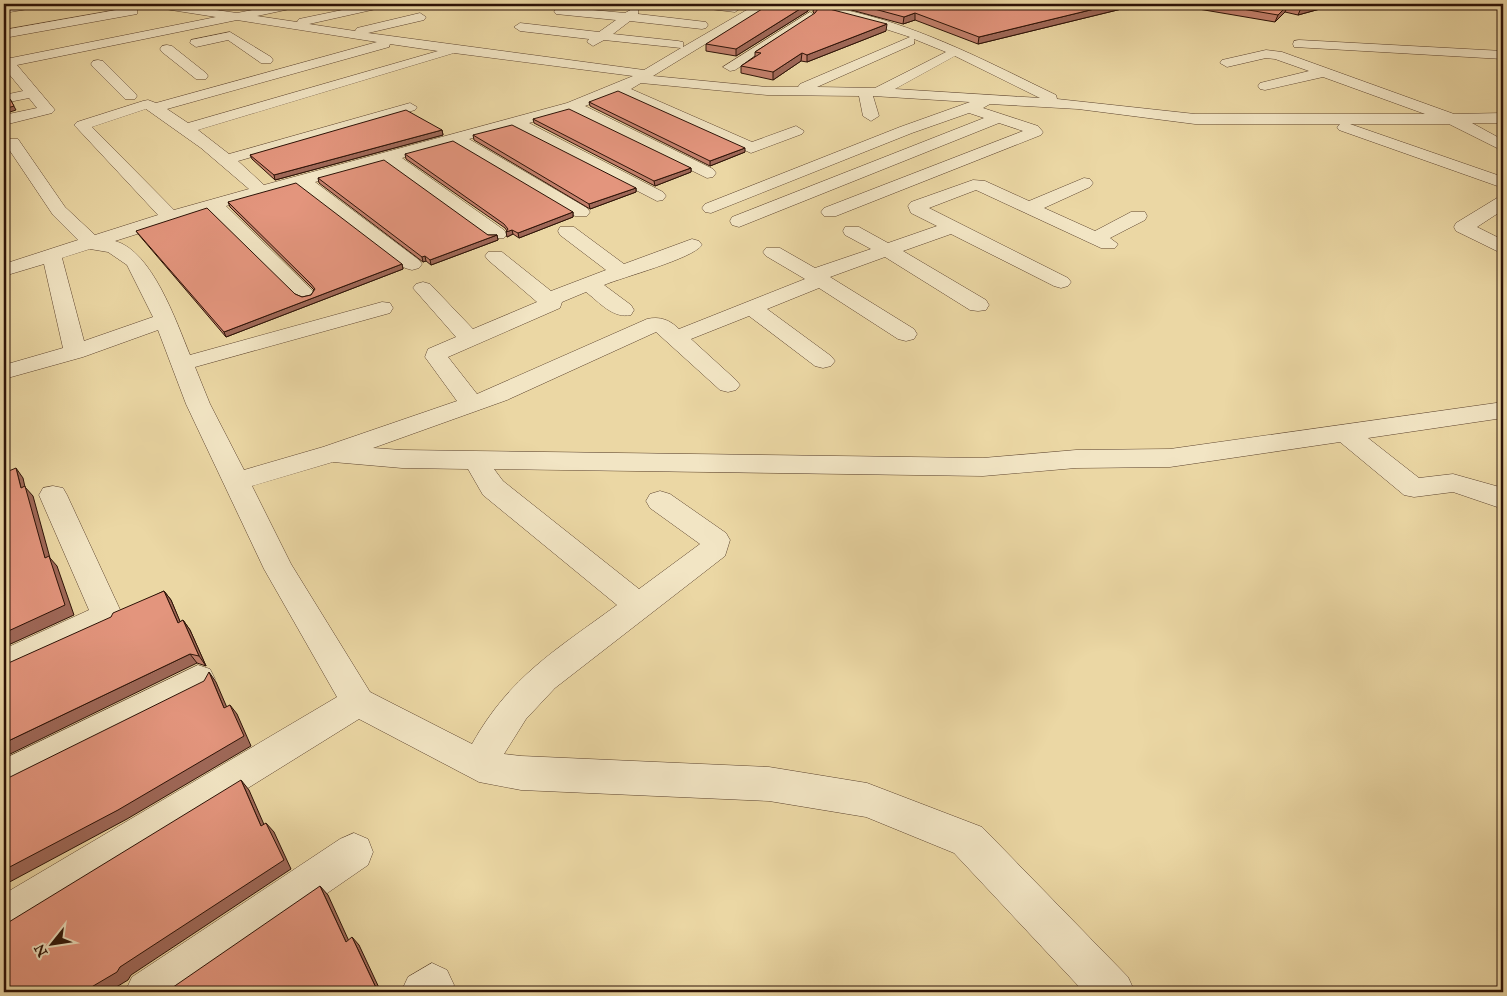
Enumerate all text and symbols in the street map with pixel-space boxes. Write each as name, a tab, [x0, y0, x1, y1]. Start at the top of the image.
north arrow	[28, 918, 78, 968]
text: N	[31, 941, 52, 960]

